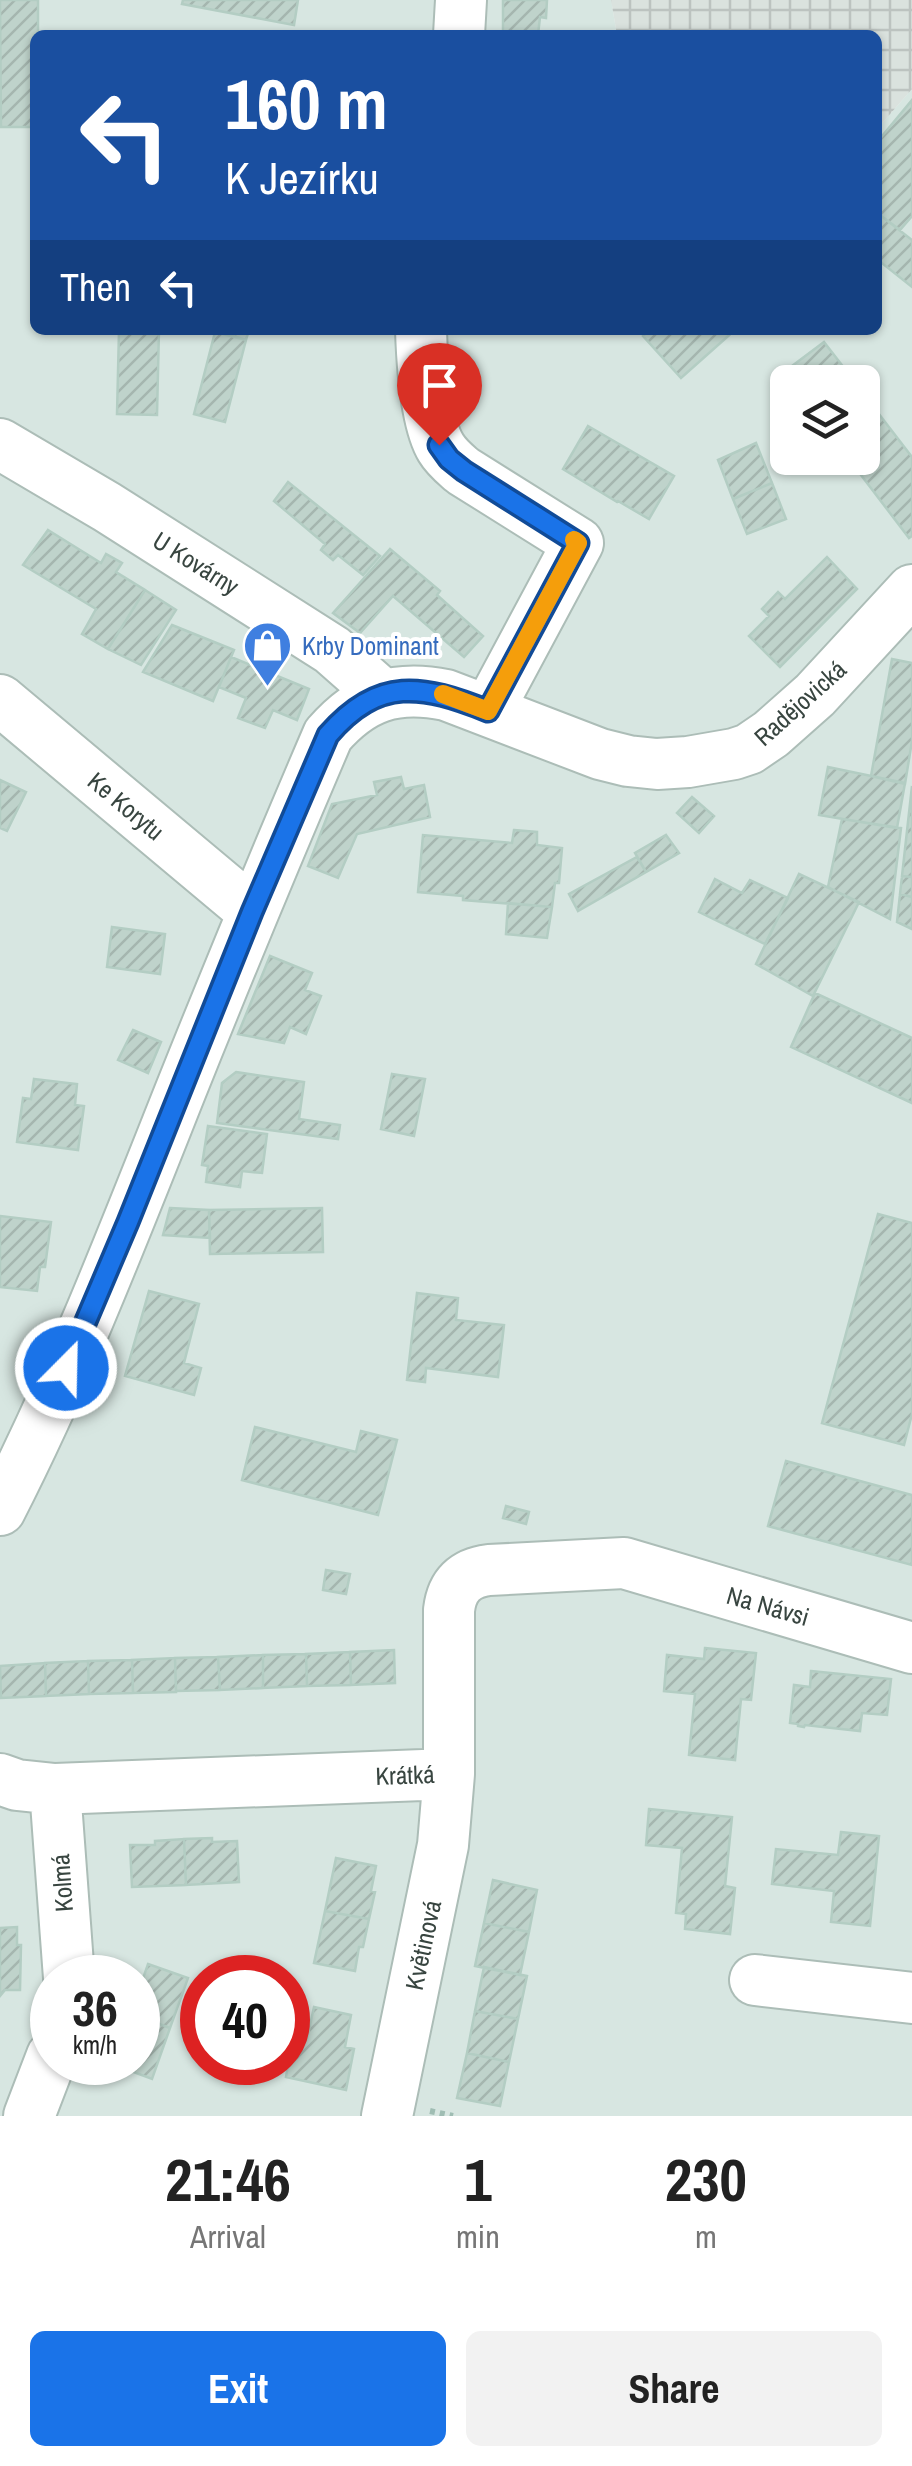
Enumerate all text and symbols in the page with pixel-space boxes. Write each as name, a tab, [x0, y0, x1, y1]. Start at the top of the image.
text: 160 m	[225, 57, 388, 151]
icon: left	[60, 70, 190, 200]
text: K Jezírku	[225, 147, 379, 208]
icon: left	[151, 260, 206, 315]
text: Then	[60, 262, 131, 313]
pin	[397, 343, 482, 446]
icon: arrive	[412, 358, 467, 413]
map controls	[770, 365, 880, 475]
button: layers	[770, 365, 880, 475]
street label: U Kovárny	[146, 523, 246, 603]
shop icon: Krby Dominant	[241, 620, 293, 688]
place label: Krby Dominant	[302, 629, 439, 663]
street label: Radějovická	[747, 652, 854, 753]
street label: Ke Korytu	[81, 764, 171, 848]
position arrow	[14, 1316, 118, 1420]
street label: Na Návsi	[723, 1578, 813, 1634]
street label: Krátká	[375, 1757, 436, 1793]
street label: Kolmá	[43, 1852, 81, 1913]
street label: Květinová	[397, 1896, 449, 1993]
speed limit sign: 40	[180, 1955, 310, 2085]
text: 36	[72, 1974, 118, 2042]
text: km/h	[73, 2028, 117, 2062]
text: 21:46	[165, 2139, 291, 2220]
text: 1	[464, 2139, 492, 2220]
text: 230	[665, 2139, 747, 2220]
text: Arrival	[190, 2215, 266, 2258]
text: min	[456, 2215, 500, 2258]
text: m	[695, 2215, 717, 2258]
button: Exit	[30, 2331, 446, 2446]
button: Share	[466, 2331, 882, 2446]

